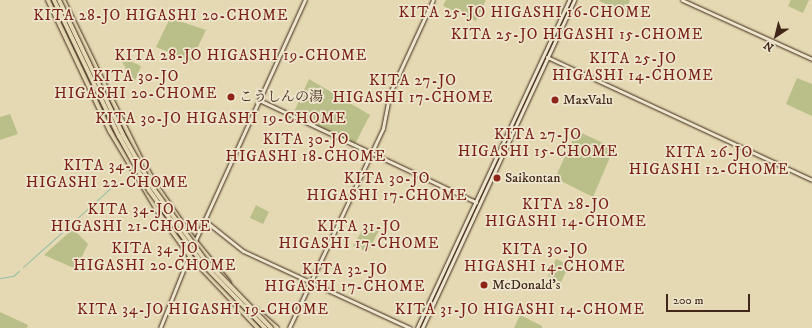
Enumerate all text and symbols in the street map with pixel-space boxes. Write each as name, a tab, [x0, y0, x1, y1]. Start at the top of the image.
district label: KITA 25-JO HIGASHI 16-CHOME	[398, 4, 652, 22]
district label: KITA 28-JO HIGASHI 20-CHOME	[33, 7, 289, 25]
north arrow	[756, 16, 796, 56]
district label: KITA 25-JO HIGASHI 15-CHOME	[451, 26, 703, 44]
text: N	[761, 38, 777, 54]
district label: KITA 28-JO HIGASHI 19-CHOME	[115, 47, 367, 65]
district label: KITA 25-JO HIGASHI 14-CHOME	[552, 49, 714, 84]
district label: KITA 30-JO HIGASHI 20-CHOME	[54, 67, 218, 102]
district label: KITA 27-JO HIGASHI 17-CHOME	[332, 71, 494, 106]
place label: こうしんの湯	[239, 89, 323, 105]
marker: こうしんの湯	[226, 92, 236, 102]
place label: MaxValu	[563, 92, 613, 108]
marker: MaxValu	[550, 95, 560, 105]
district label: KITA 30-JO HIGASHI 19-CHOME	[95, 110, 347, 128]
district label: KITA 27-JO HIGASHI 15-CHOME	[458, 125, 618, 160]
district label: KITA 30-JO HIGASHI 18-CHOME	[226, 130, 386, 165]
district label: KITA 26-JO HIGASHI 12-CHOME	[629, 143, 789, 178]
district label: KITA 34-JO HIGASHI 22-CHOME	[26, 156, 188, 191]
district label: KITA 30-JO HIGASHI 17-CHOME	[306, 169, 468, 204]
place label: Saikontan	[505, 170, 561, 186]
marker: Saikontan	[492, 173, 502, 183]
district label: KITA 28-JO HIGASHI 14-CHOME	[485, 195, 647, 230]
district label: KITA 34-JO HIGASHI 21-CHOME	[51, 200, 211, 235]
district label: KITA 31-JO HIGASHI 17-CHOME	[278, 217, 440, 252]
district label: KITA 34-JO HIGASHI 20-CHOME	[73, 239, 237, 274]
district label: KITA 30-JO HIGASHI 14-CHOME	[464, 240, 626, 275]
district label: KITA 32-JO HIGASHI 17-CHOME	[264, 260, 426, 295]
place label: McDonald's	[492, 277, 560, 293]
marker: McDonald's	[479, 280, 489, 290]
scale bar	[668, 286, 752, 312]
text: 200 m	[673, 293, 703, 308]
district label: KITA 34-JO HIGASHI 19-CHOME	[77, 301, 329, 319]
district label: KITA 31-JO HIGASHI 14-CHOME	[395, 301, 645, 319]

